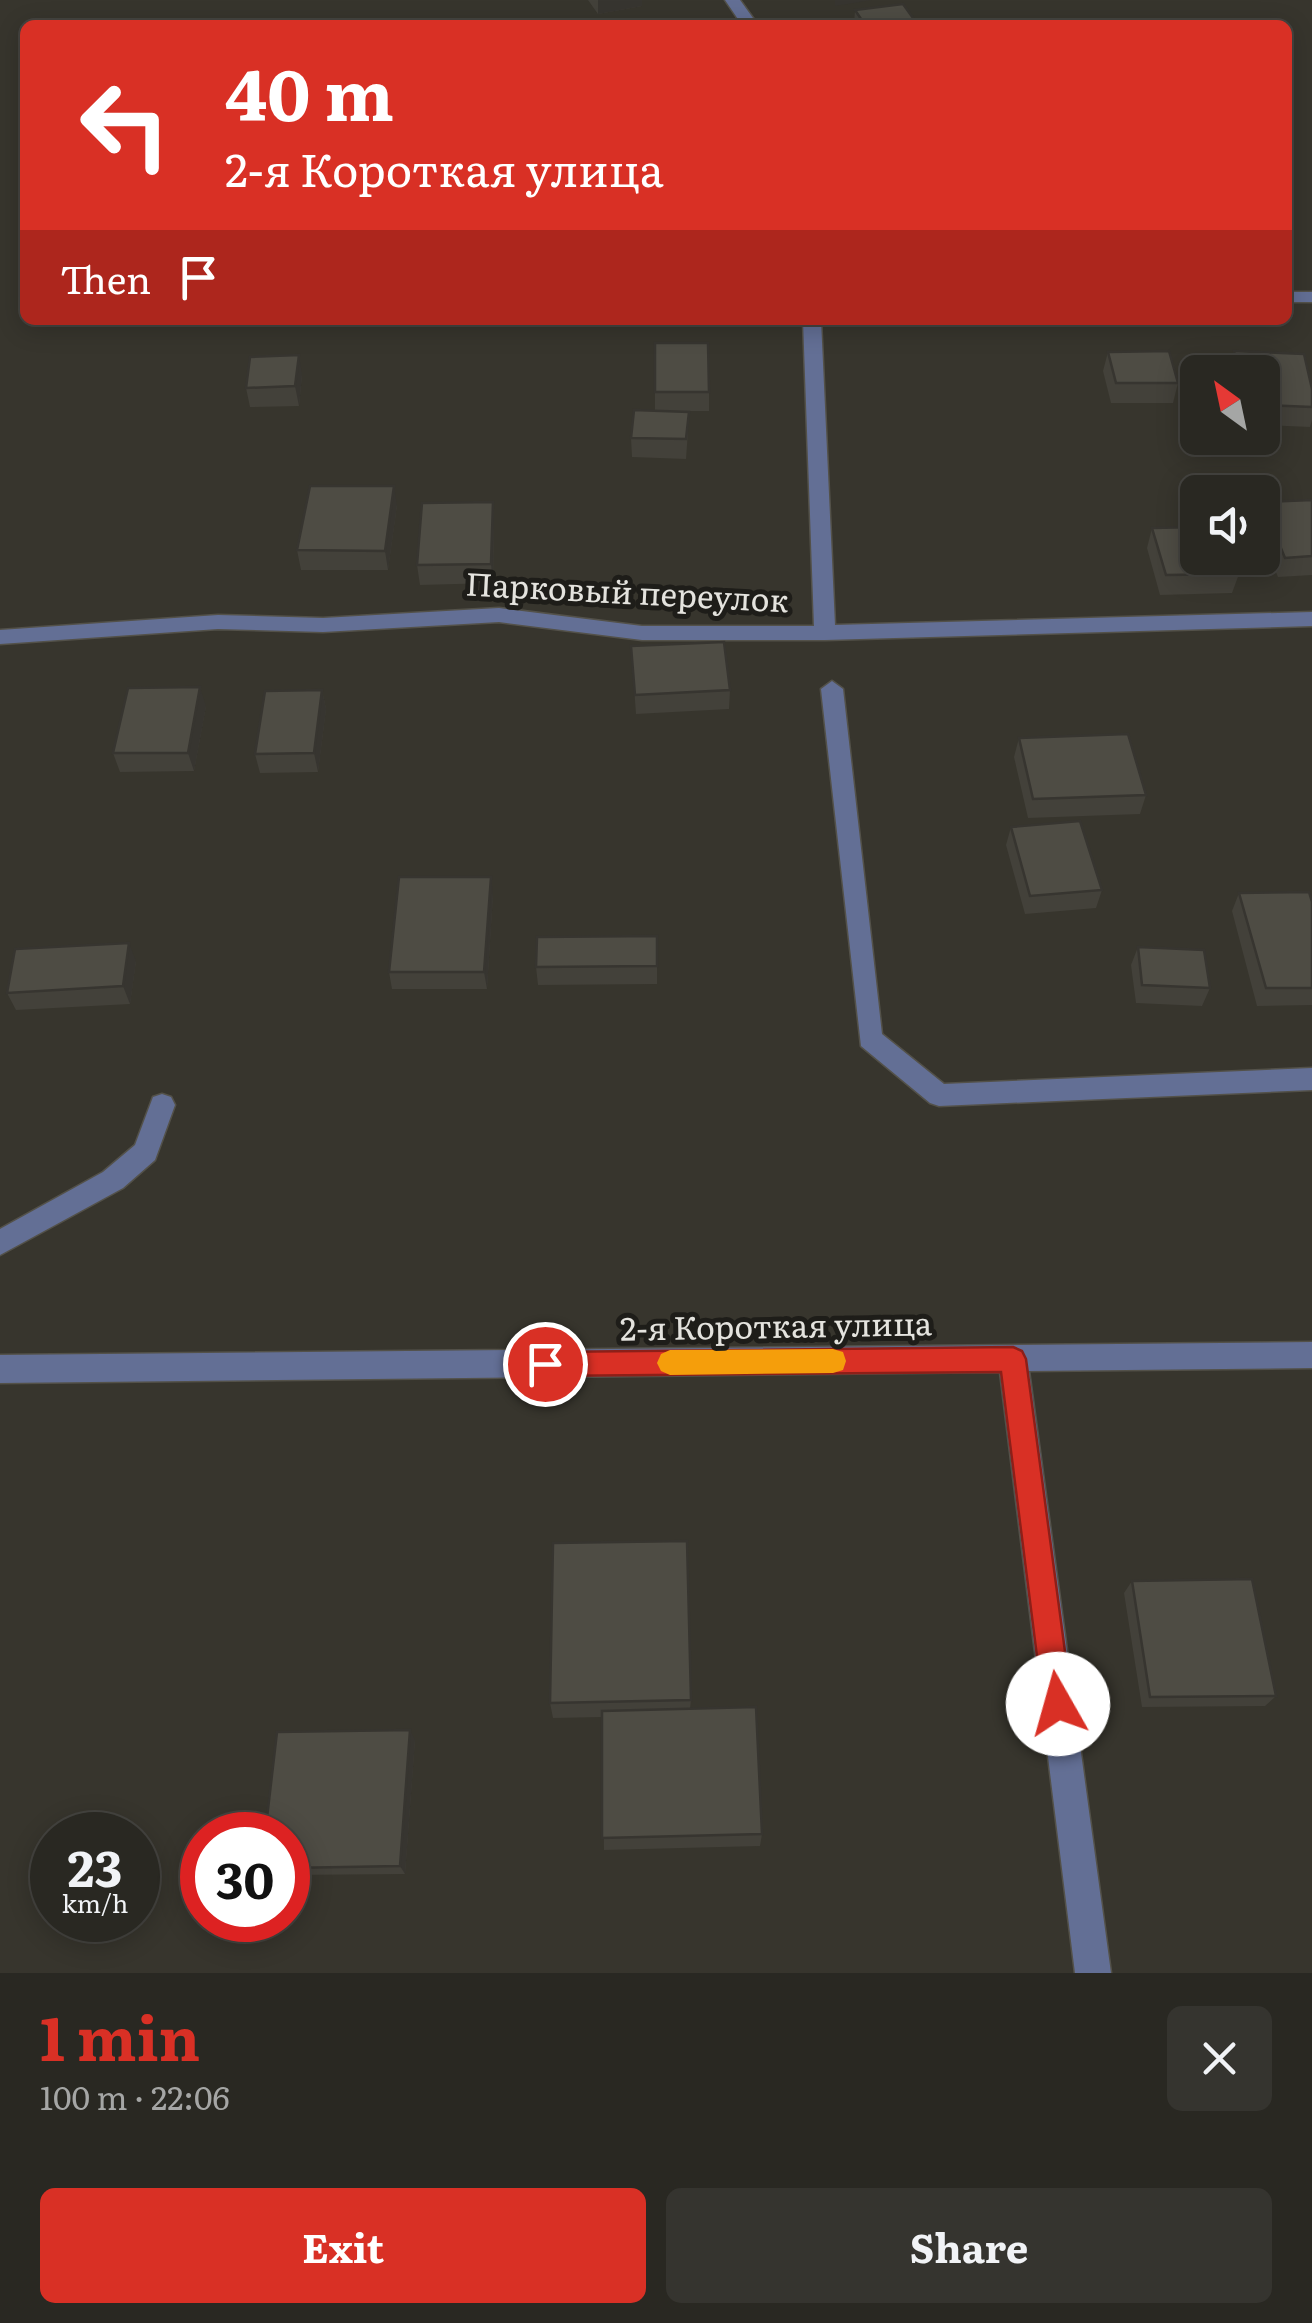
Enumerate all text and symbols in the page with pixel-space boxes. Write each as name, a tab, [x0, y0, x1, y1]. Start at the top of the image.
text: 40 m	[225, 39, 394, 143]
icon: left	[60, 60, 190, 190]
text: 2-я Короткая улица	[225, 134, 664, 201]
text: Then	[60, 249, 151, 306]
icon: arrive	[171, 250, 226, 305]
north arrow	[1180, 355, 1280, 455]
map controls	[1180, 355, 1280, 575]
button: sound	[1180, 475, 1280, 575]
street label: Парковый переулок	[465, 558, 790, 622]
street label: 2-я Короткая улица	[620, 1297, 933, 1351]
pin	[503, 1322, 588, 1407]
icon: arrive	[518, 1337, 573, 1392]
position arrow	[1006, 1652, 1110, 1756]
speed limit sign: 30	[180, 1812, 310, 1942]
text: 23	[68, 1828, 122, 1902]
text: km/h	[62, 1884, 128, 1921]
text: 1 min	[40, 1990, 200, 2079]
button: close	[1167, 2006, 1272, 2111]
text: 100 m · 22:06	[40, 2072, 230, 2120]
button: Exit	[40, 2188, 646, 2303]
button: Share	[666, 2188, 1272, 2303]

